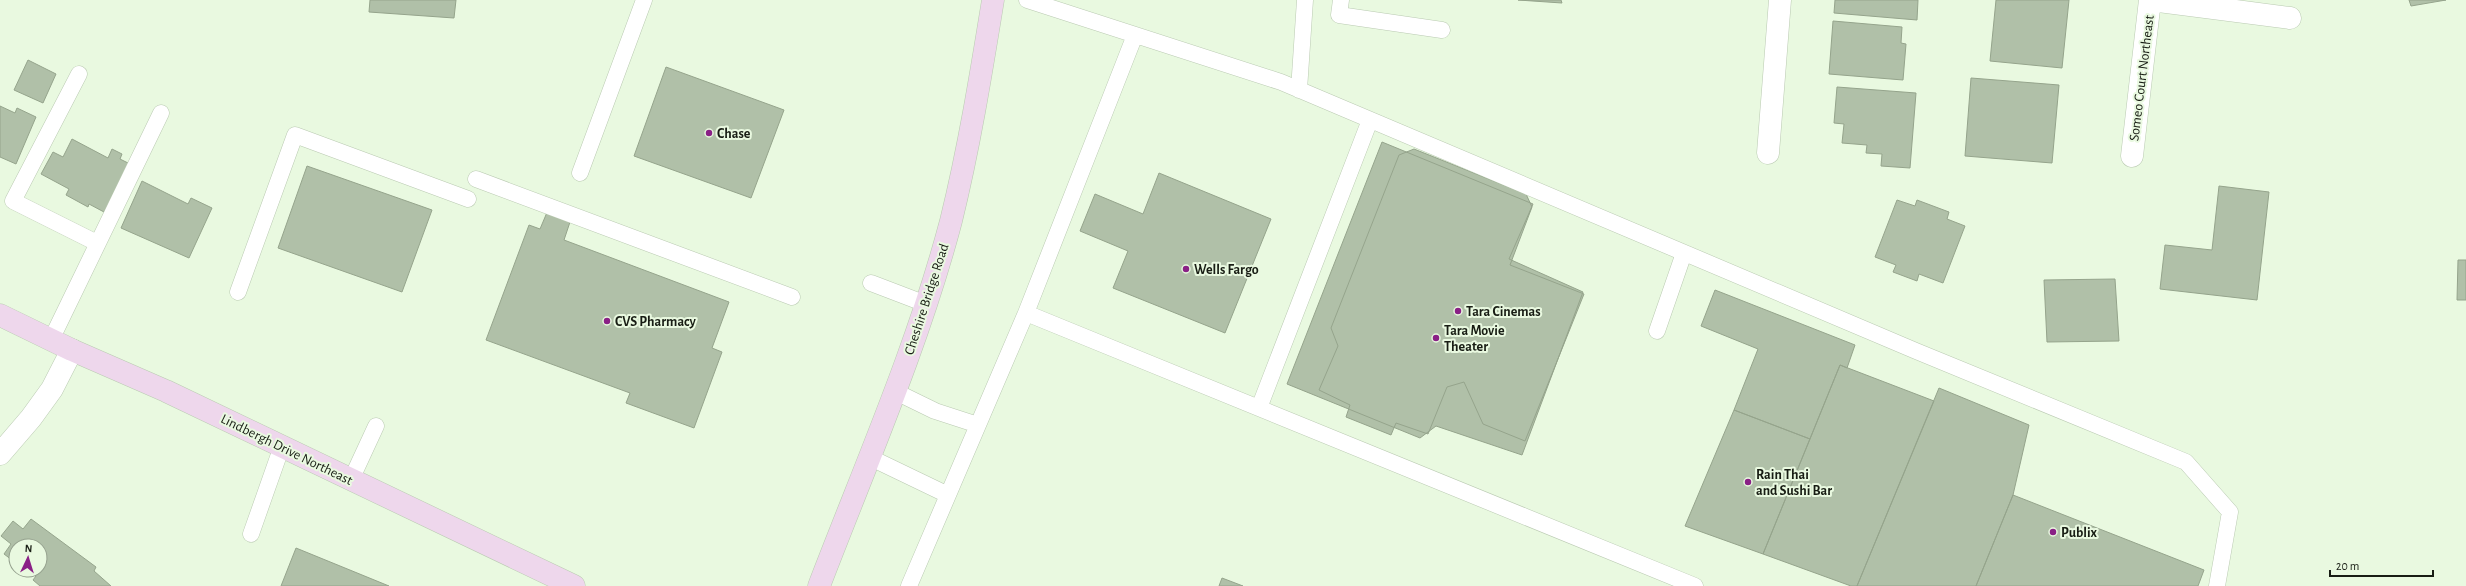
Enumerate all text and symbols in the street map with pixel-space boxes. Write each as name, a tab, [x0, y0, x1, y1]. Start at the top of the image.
street label: Someo Court Northeast	[2127, 14, 2157, 142]
place label: Chase	[717, 127, 751, 141]
marker: Chase	[704, 128, 714, 138]
street label: Cheshire Bridge Road	[902, 242, 952, 357]
place label: Wells Fargo	[1194, 263, 1259, 277]
marker: Wells Fargo	[1181, 264, 1191, 274]
place label: Tara Cinemas	[1466, 305, 1541, 319]
marker: Tara Cinemas	[1453, 306, 1463, 316]
place label: CVS Pharmacy	[615, 315, 697, 329]
marker: CVS Pharmacy	[602, 316, 612, 326]
place label: Tara Movie Theater	[1444, 324, 1505, 354]
marker: Tara Movie Theater	[1431, 333, 1441, 343]
street label: Lindbergh Drive Northeast	[219, 412, 355, 488]
place label: Rain Thai and Sushi Bar	[1756, 468, 1832, 498]
marker: Rain Thai and Sushi Bar	[1743, 477, 1753, 487]
place label: Publix	[2061, 526, 2098, 540]
marker: Publix	[2048, 527, 2058, 537]
north arrow	[8, 538, 48, 578]
text: N	[24, 543, 33, 554]
scale bar	[2330, 552, 2433, 578]
text: 20 m	[2336, 560, 2359, 572]

